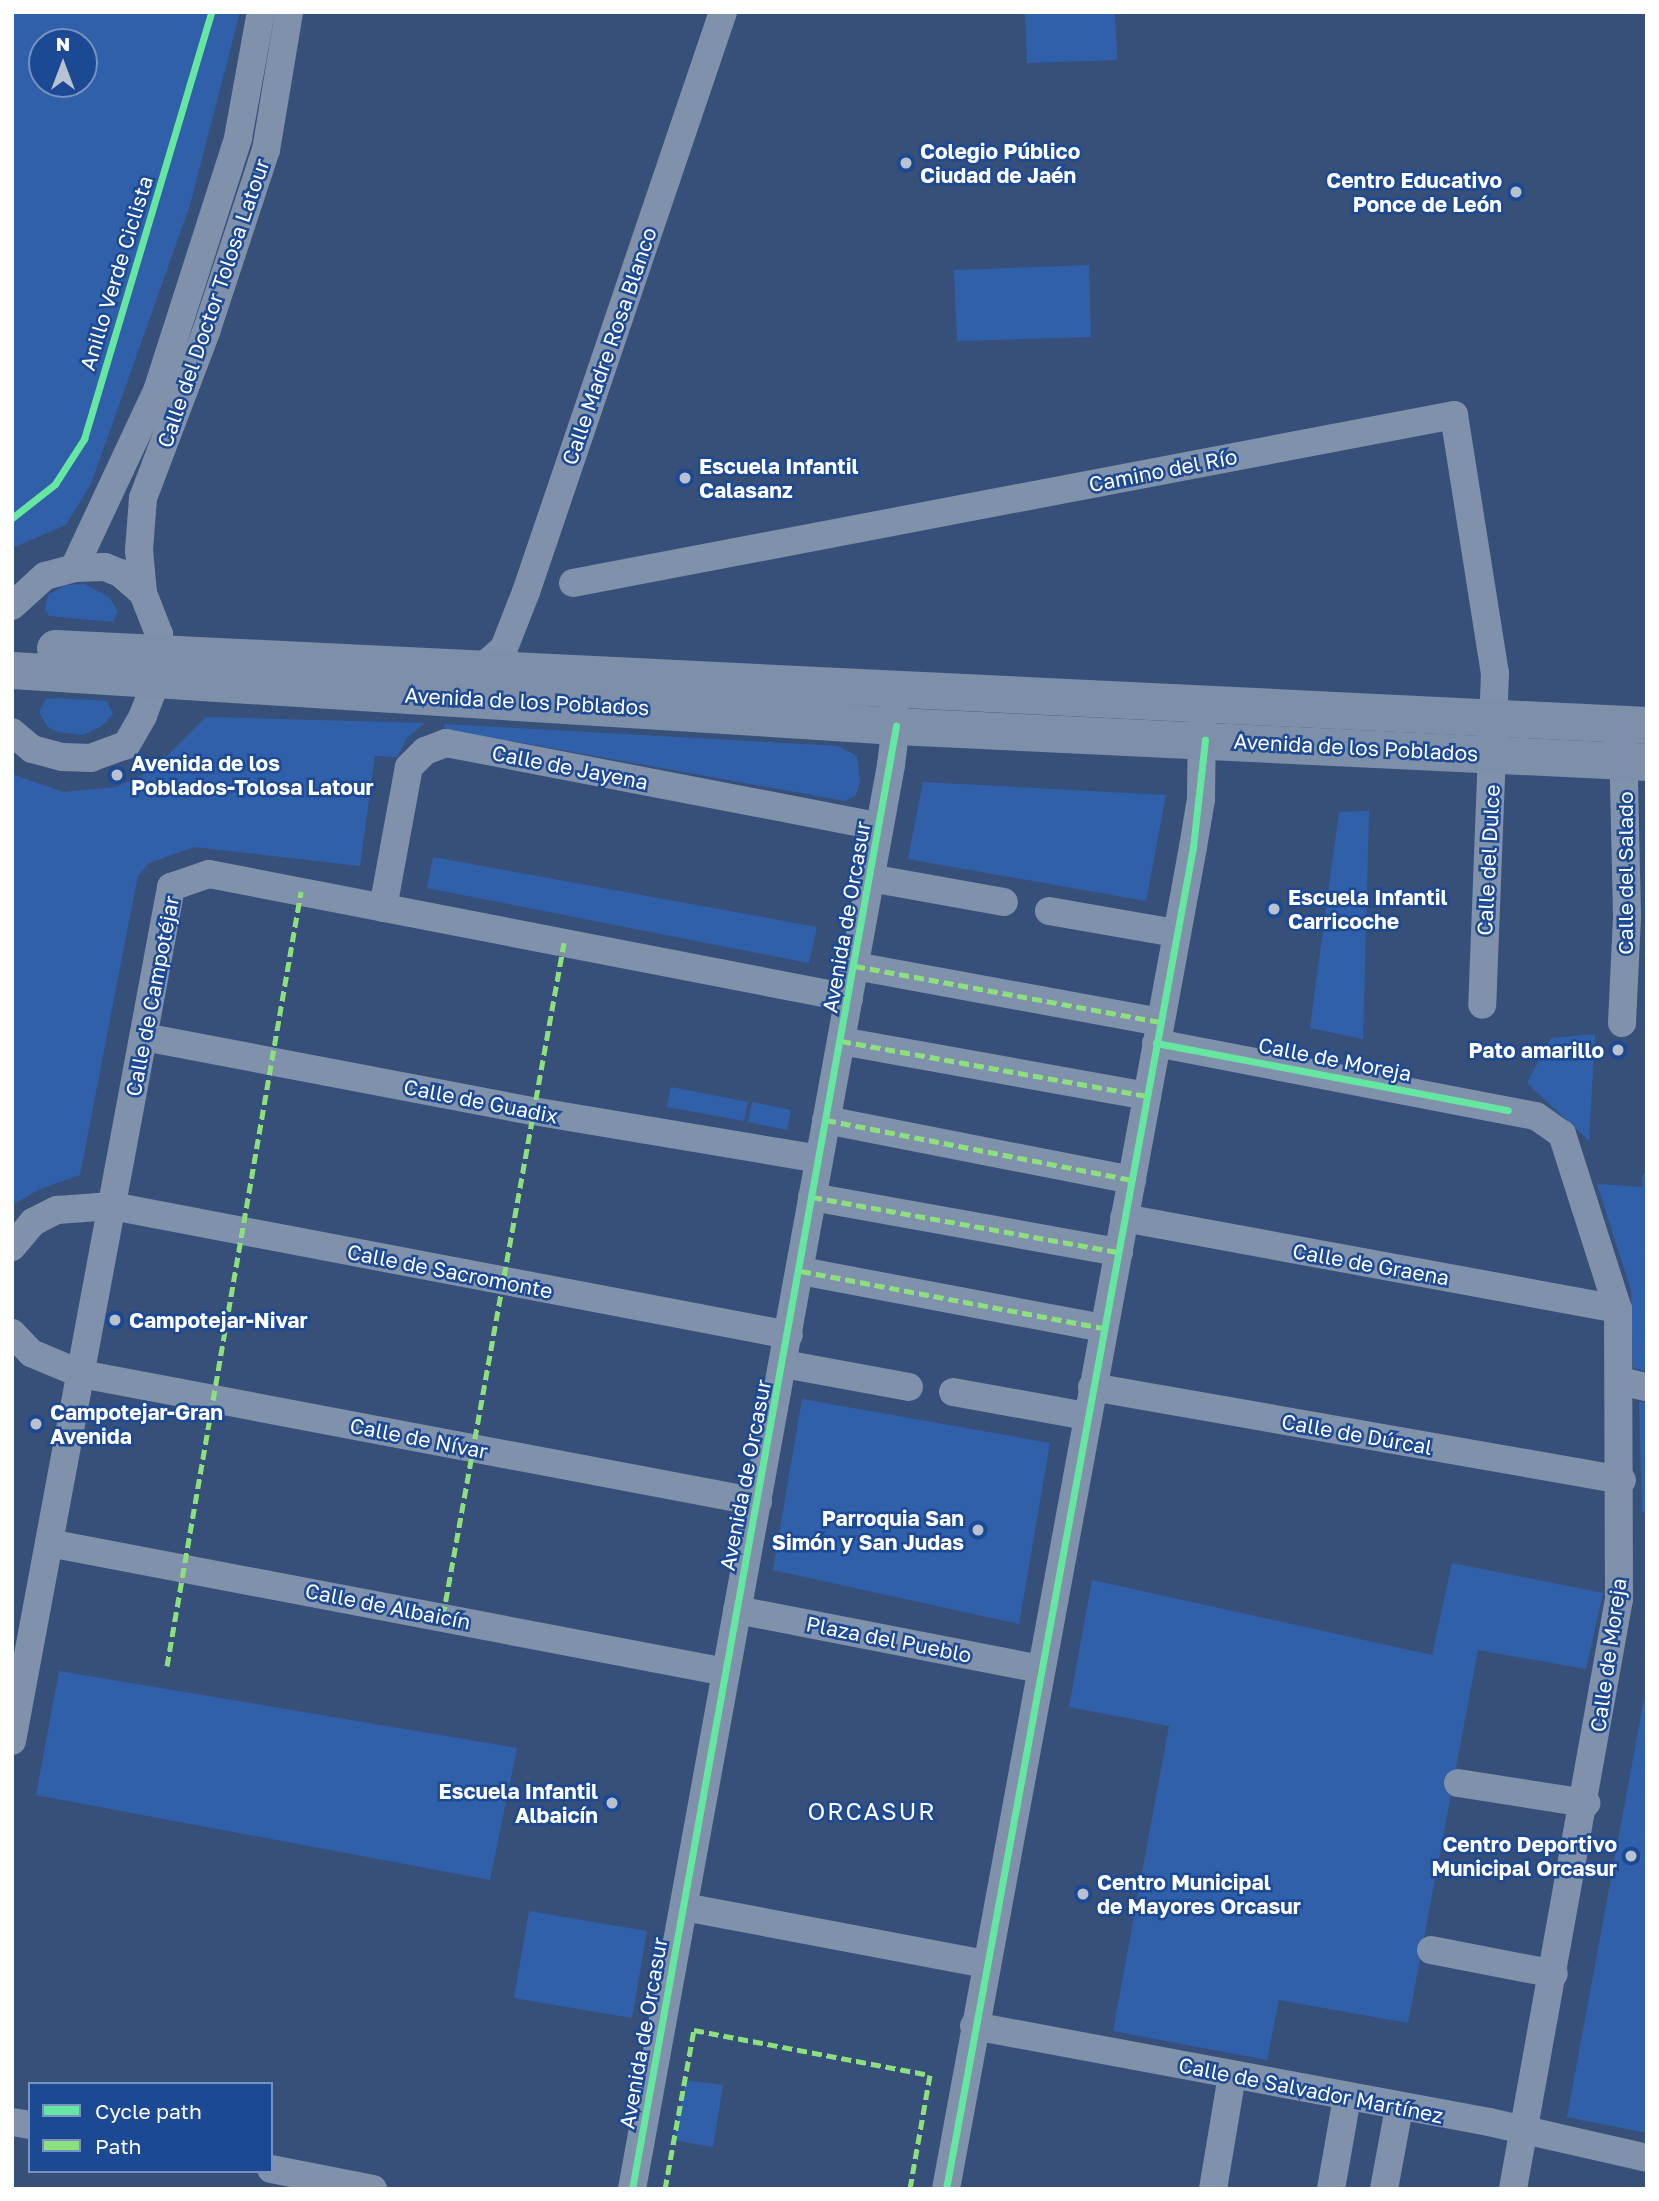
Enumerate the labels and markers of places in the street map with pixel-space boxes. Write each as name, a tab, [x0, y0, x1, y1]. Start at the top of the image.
place label: Colegio Público Ciudad de Jaén	[920, 138, 1080, 188]
marker: Colegio Público Ciudad de Jaén	[898, 155, 914, 171]
place label: Centro Educativo Ponce de León	[1326, 167, 1502, 217]
marker: Centro Educativo Ponce de León	[1508, 184, 1524, 200]
place label: Escuela Infantil Calasanz	[699, 453, 858, 503]
marker: Escuela Infantil Calasanz	[677, 470, 693, 486]
place label: Avenida de los Poblados-Tolosa Latour	[131, 750, 374, 800]
marker: Avenida de los Poblados-Tolosa Latour	[109, 767, 125, 783]
place label: Escuela Infantil Carricoche	[1288, 884, 1447, 934]
marker: Escuela Infantil Carricoche	[1266, 901, 1282, 917]
place label: Pato amarillo	[1469, 1037, 1604, 1063]
marker: Pato amarillo	[1610, 1042, 1626, 1058]
place label: Campotejar-Nivar	[129, 1307, 308, 1333]
marker: Campotejar-Nivar	[107, 1312, 123, 1328]
place label: Campotejar-Gran Avenida	[50, 1399, 223, 1449]
marker: Campotejar-Gran Avenida	[28, 1416, 44, 1432]
place label: Parroquia San Simón y San Judas	[772, 1505, 964, 1555]
marker: Parroquia San Simón y San Judas	[970, 1522, 986, 1538]
place label: Escuela Infantil Albaicín	[439, 1778, 598, 1828]
marker: Escuela Infantil Albaicín	[604, 1795, 620, 1811]
place label: Centro Deportivo Municipal Orcasur	[1431, 1831, 1617, 1881]
marker: Centro Deportivo Municipal Orcasur	[1623, 1848, 1639, 1864]
place label: Centro Municipal de Mayores Orcasur	[1097, 1869, 1301, 1919]
marker: Centro Municipal de Mayores Orcasur	[1075, 1886, 1091, 1902]

